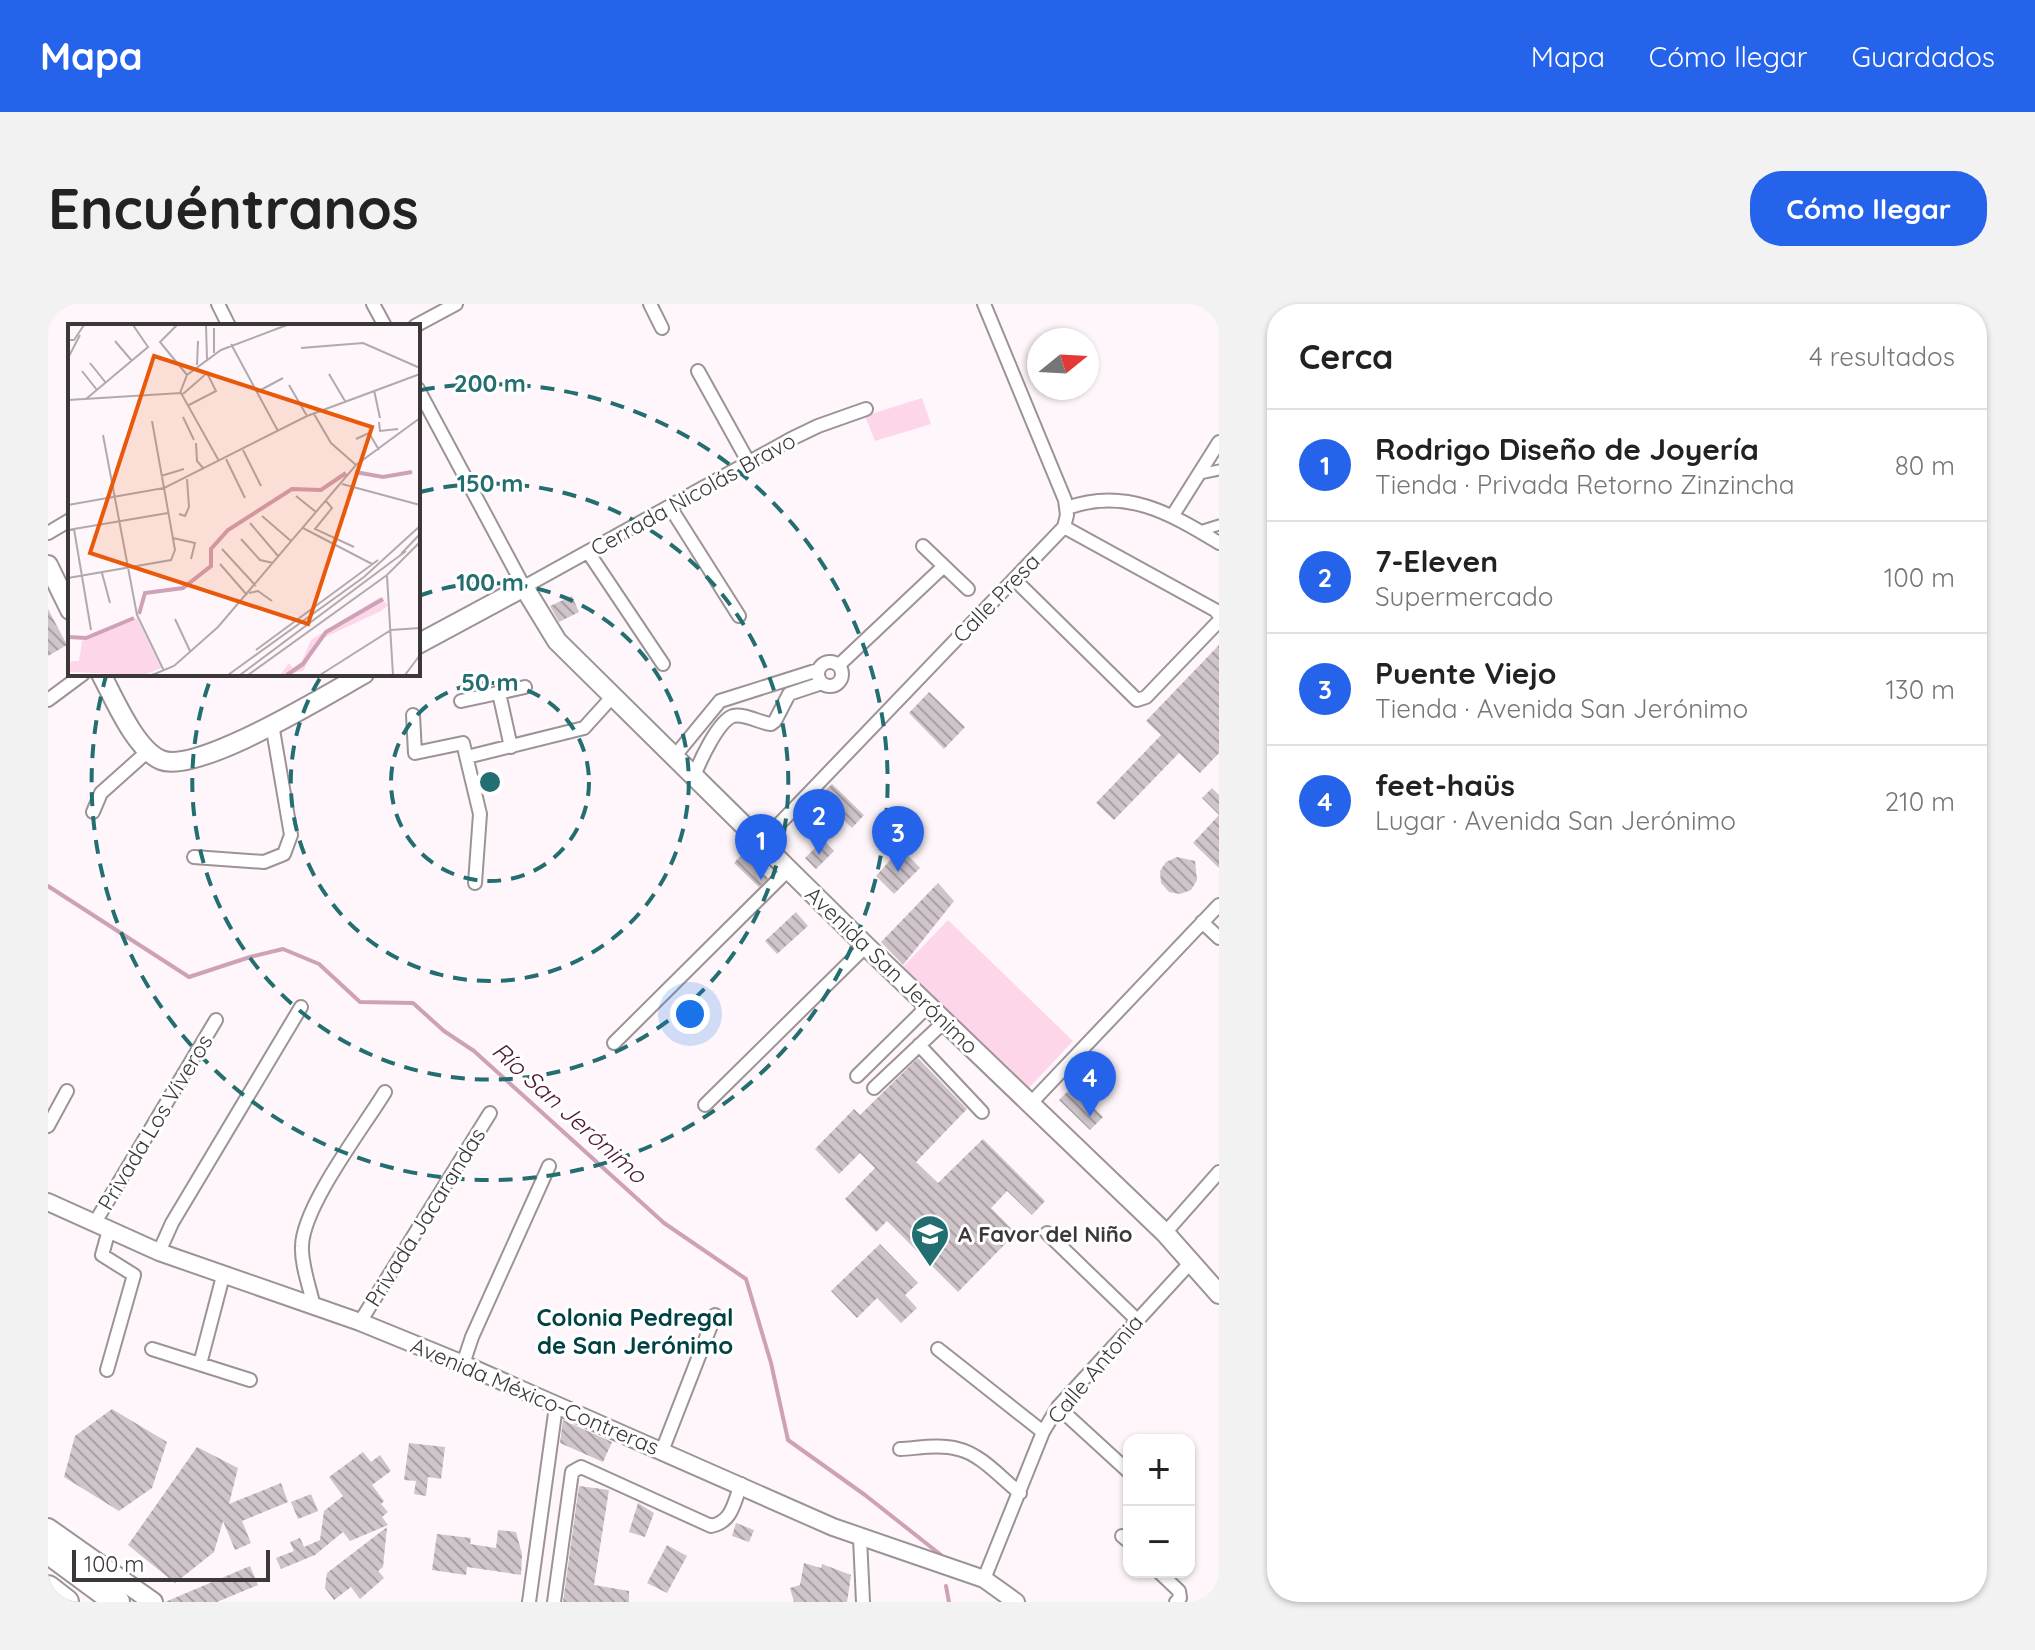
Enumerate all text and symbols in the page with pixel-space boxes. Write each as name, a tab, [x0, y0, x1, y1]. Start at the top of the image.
text: Mapa	[40, 32, 143, 80]
text: Mapa	[1531, 39, 1605, 74]
text: Cómo llegar	[1649, 39, 1808, 74]
text: Guardados	[1852, 39, 1995, 74]
button: Cómo llegar	[1750, 171, 1987, 246]
text: Encuéntranos	[48, 173, 419, 243]
inset map	[68, 324, 420, 676]
north arrow	[1027, 328, 1099, 400]
text: Cerca	[1299, 335, 1393, 378]
text: 4 resultados	[1809, 340, 1955, 373]
text: 200 m	[454, 368, 526, 398]
street label: Cerrada Nicolás Bravo	[586, 426, 800, 562]
text: Rodrigo Diseño de Joyería	[1375, 430, 1759, 468]
text: 1	[1320, 449, 1330, 482]
text: 80 m	[1895, 449, 1955, 482]
text: 150 m	[457, 468, 523, 498]
text: Tienda · Privada Retorno Zinzincha	[1375, 468, 1795, 501]
text: 7-Eleven	[1375, 542, 1498, 580]
street label: Calle Presa	[947, 547, 1045, 649]
text: 2	[1318, 561, 1332, 594]
text: 100 m	[1884, 561, 1955, 594]
text: 100 m	[456, 567, 524, 597]
text: Supermercado	[1375, 580, 1553, 613]
text: Puente Viejo	[1375, 654, 1556, 692]
text: 50 m	[461, 667, 519, 697]
text: 3	[1318, 673, 1332, 706]
text: 130 m	[1885, 673, 1955, 706]
text: Tienda · Avenida San Jerónimo	[1375, 692, 1748, 725]
text: feet-haüs	[1375, 766, 1515, 804]
centre of rings	[476, 768, 504, 796]
text: 4	[1317, 785, 1333, 818]
text: 210 m	[1885, 785, 1955, 818]
pin: 2	[793, 789, 845, 855]
text: Lugar · Avenida San Jerónimo	[1375, 804, 1736, 837]
pin: 3	[872, 806, 924, 872]
pin: 1	[735, 814, 787, 880]
street label: Avenida San Jerónimo	[800, 880, 984, 1060]
your location	[670, 994, 710, 1034]
street label: Privada Los Viveros	[91, 1029, 219, 1215]
water label: Río San Jerónimo	[486, 1035, 654, 1190]
pin: 4	[1064, 1051, 1116, 1117]
street label: Privada Jacarandas	[359, 1122, 491, 1312]
school or university icon: A Favor del Niño	[909, 1213, 951, 1268]
place label: A Favor del Niño	[958, 1220, 1132, 1248]
district label: Colonia Pedregal de San Jerónimo	[536, 1302, 734, 1360]
street label: Calle Antonia	[1041, 1309, 1149, 1429]
street label: Avenida México-Contreras	[407, 1331, 663, 1461]
map controls	[1123, 1434, 1195, 1578]
button: +	[1123, 1434, 1195, 1506]
button: −	[1123, 1506, 1195, 1578]
scale bar	[72, 1546, 270, 1582]
text: 100 m	[84, 1550, 144, 1578]

